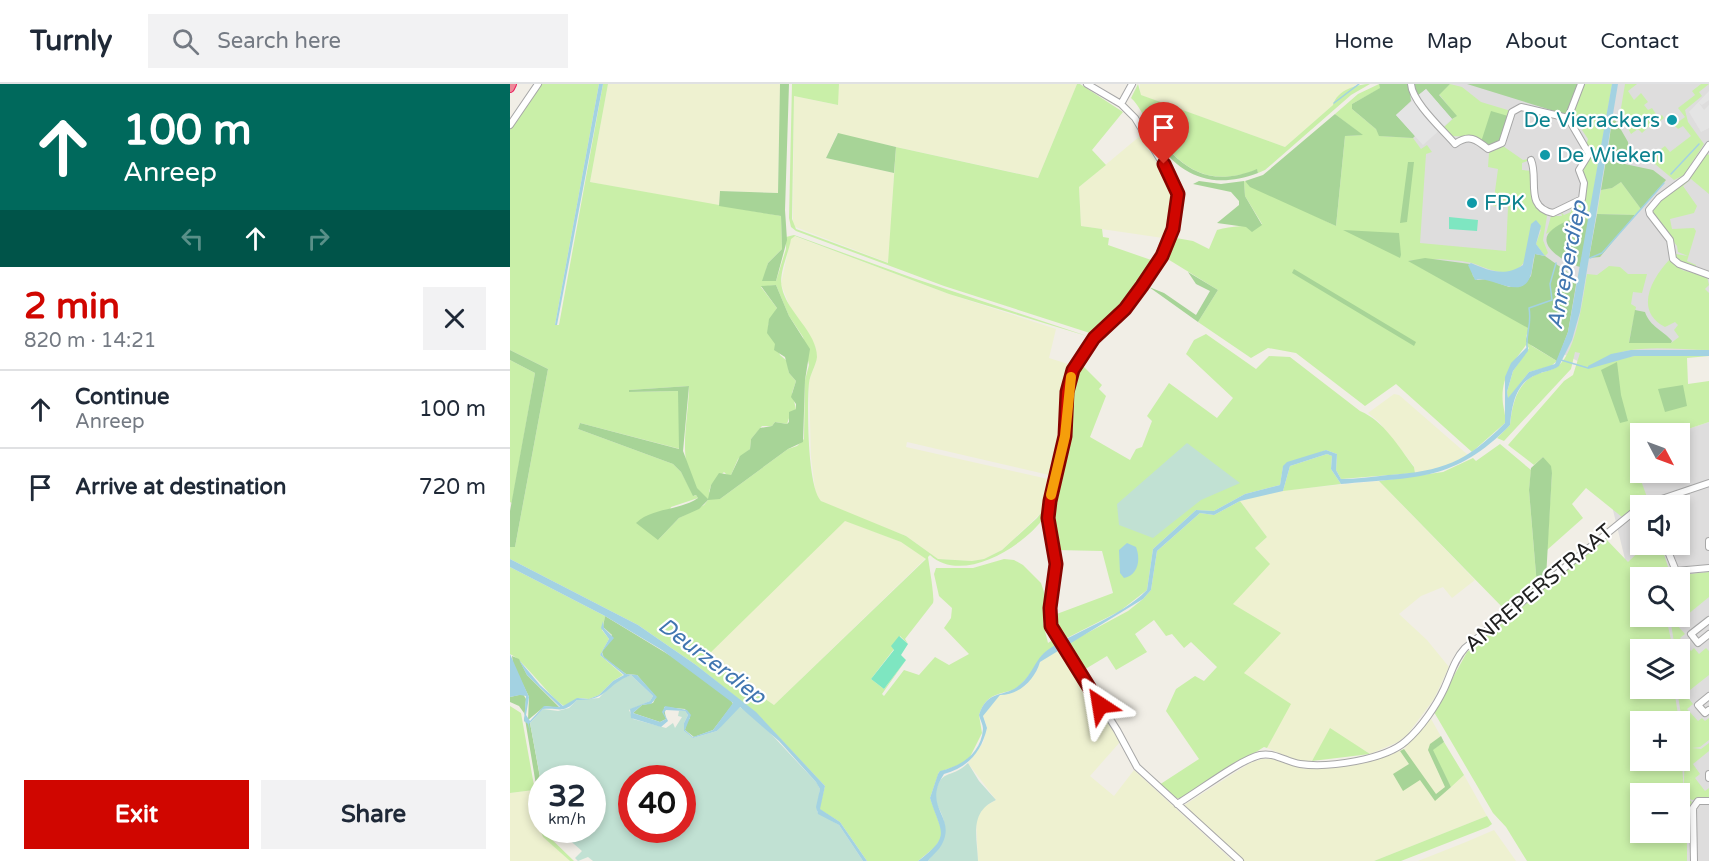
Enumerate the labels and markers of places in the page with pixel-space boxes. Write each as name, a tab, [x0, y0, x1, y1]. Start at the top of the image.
pin	[1138, 102, 1189, 164]
place label: De Vierackers	[1524, 108, 1660, 133]
marker: De Vierackers	[1665, 113, 1679, 127]
place label: De Wieken	[1557, 143, 1664, 168]
marker: De Wieken	[1538, 148, 1552, 162]
place label: FPK	[1484, 191, 1525, 216]
marker: FPK	[1465, 196, 1479, 210]

